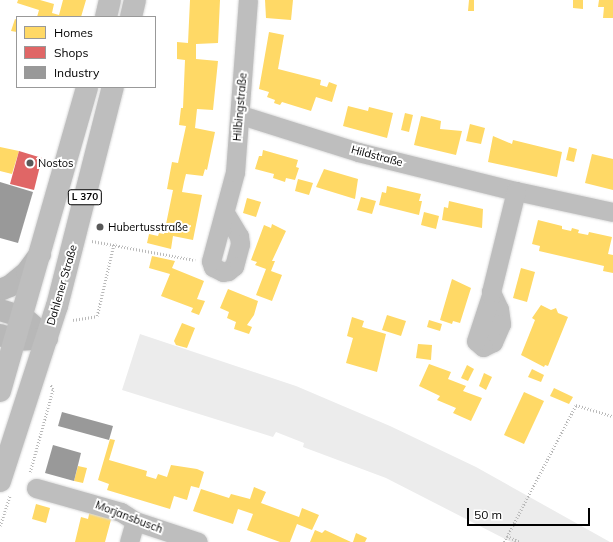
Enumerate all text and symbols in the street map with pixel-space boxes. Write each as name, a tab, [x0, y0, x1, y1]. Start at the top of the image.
legend	[16, 16, 156, 88]
text: Homes	[54, 25, 93, 40]
text: Shops	[54, 45, 89, 60]
text: Industry	[54, 65, 99, 80]
street label: Hilbingstraße	[230, 72, 250, 142]
street label: Hildstraße	[350, 143, 404, 169]
place label: Nostos	[38, 156, 73, 170]
marker: Nostos	[25, 158, 35, 168]
road number: L 370	[67, 189, 103, 205]
place label: Hubertusstraße	[108, 220, 188, 234]
marker: Hubertusstraße	[95, 222, 105, 232]
street label: Dahlener Straße	[44, 243, 80, 327]
street label: Morjansbusch	[93, 498, 165, 536]
scale bar	[469, 500, 592, 526]
text: 50 m	[474, 507, 502, 522]

